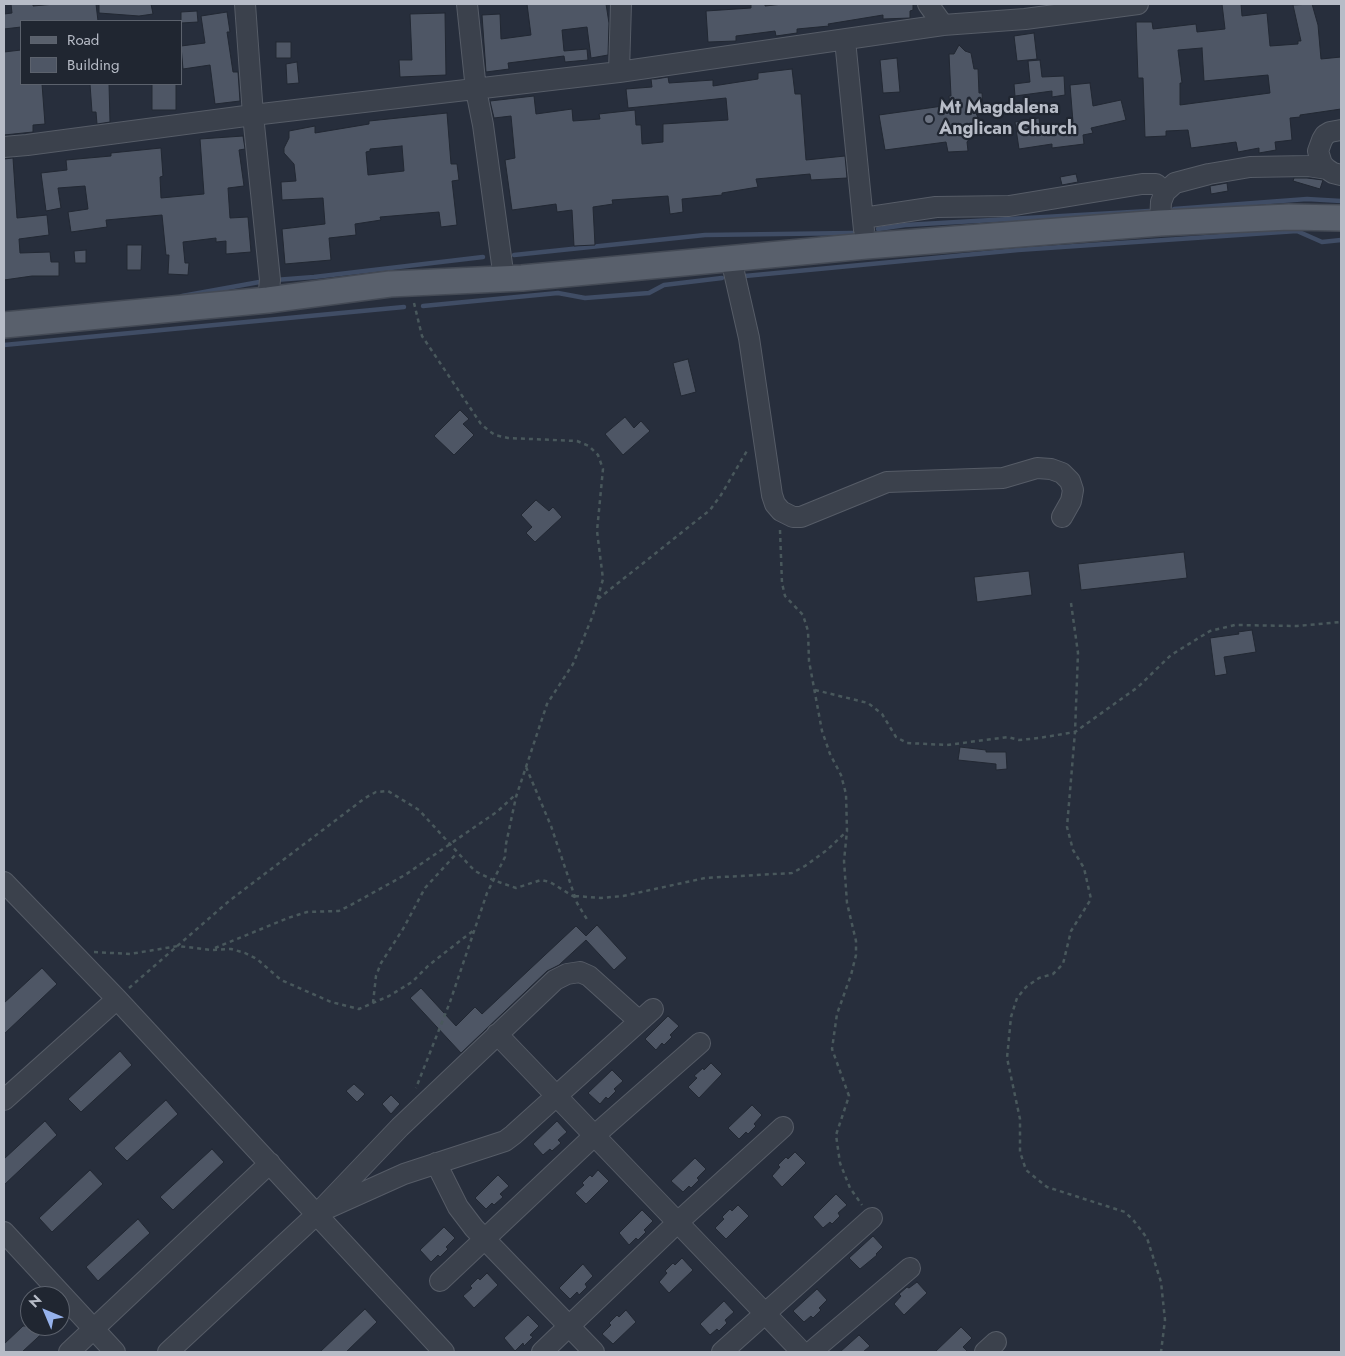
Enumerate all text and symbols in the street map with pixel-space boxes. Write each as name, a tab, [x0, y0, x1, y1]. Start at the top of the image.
legend	[20, 20, 182, 85]
text: Road	[67, 29, 99, 51]
text: Building	[67, 54, 119, 76]
place label: Mt Magdalena Anglican Church	[939, 98, 1077, 140]
marker: Mt Magdalena Anglican Church	[923, 113, 935, 125]
north arrow	[20, 1286, 70, 1336]
text: N	[24, 1290, 46, 1312]

